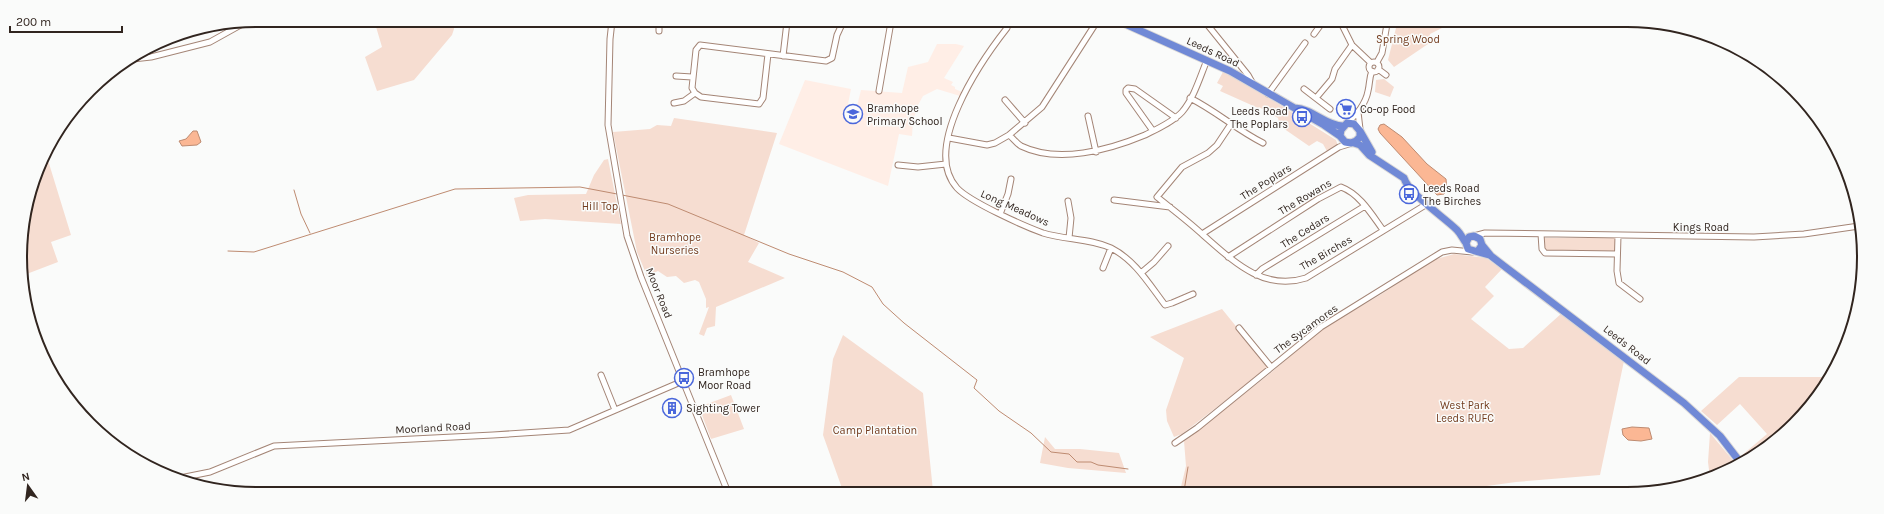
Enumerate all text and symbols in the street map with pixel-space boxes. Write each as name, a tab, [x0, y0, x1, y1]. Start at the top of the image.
scale bar	[10, 8, 122, 34]
text: 200 m	[16, 15, 51, 29]
park label: Spring Wood	[1376, 33, 1440, 46]
street label: Leeds Road	[1185, 34, 1241, 70]
supermarket icon: Co-op Food	[1335, 98, 1357, 120]
place label: Bramhope Primary School	[867, 102, 942, 128]
school or university icon: Bramhope Primary School	[842, 103, 864, 125]
place label: Co-op Food	[1360, 103, 1416, 116]
place label: Leeds Road The Poplars	[1230, 105, 1288, 131]
bus stop icon: Leeds Road The Poplars	[1291, 106, 1313, 128]
street label: The Poplars	[1238, 161, 1294, 203]
street label: The Rowans	[1276, 176, 1334, 218]
place label: Leeds Road The Birches	[1423, 182, 1481, 208]
bus stop icon: Leeds Road The Birches	[1398, 183, 1420, 205]
street label: Long Meadows	[979, 187, 1052, 229]
park label: Hill Top	[582, 200, 618, 213]
street label: The Cedars	[1278, 211, 1332, 251]
street label: Kings Road	[1673, 221, 1729, 234]
park label: Bramhope Nurseries	[649, 231, 701, 257]
street label: The Birches	[1298, 233, 1355, 273]
street label: Moor Road	[643, 266, 675, 320]
street label: The Sycamores	[1272, 301, 1341, 356]
street label: Leeds Road	[1601, 322, 1653, 368]
place label: Bramhope Moor Road	[698, 366, 751, 392]
bus stop icon: Bramhope Moor Road	[673, 367, 695, 389]
building icon: Sighting Tower	[661, 397, 683, 419]
park label: West Park Leeds RUFC	[1436, 399, 1494, 425]
place label: Sighting Tower	[686, 402, 760, 415]
street label: Moorland Road	[395, 420, 471, 436]
park label: Camp Plantation	[833, 424, 917, 437]
north arrow	[8, 466, 48, 506]
text: N	[20, 470, 31, 484]

